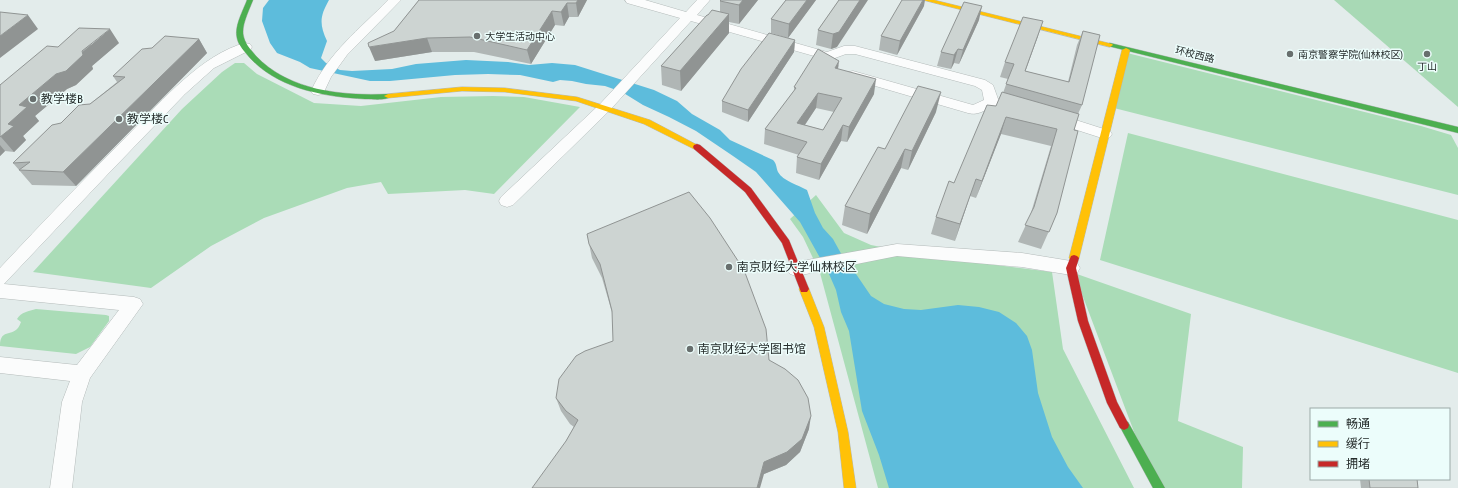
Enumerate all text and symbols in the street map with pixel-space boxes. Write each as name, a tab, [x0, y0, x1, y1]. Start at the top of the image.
marker: 大学生活动中心	[472, 31, 482, 41]
place label: 大学生活动中心	[485, 31, 555, 42]
street label: 环校西路	[1174, 44, 1216, 65]
marker: 南京警察学院(仙林校区)	[1285, 49, 1295, 59]
place label: 南京警察学院(仙林校区)	[1298, 49, 1403, 60]
marker: 丁山	[1422, 49, 1432, 59]
place label: 丁山	[1417, 61, 1437, 72]
place label: 教学楼B	[41, 92, 83, 106]
marker: 教学楼B	[28, 94, 38, 104]
place label: 教学楼C	[127, 112, 169, 126]
marker: 教学楼C	[114, 114, 124, 124]
place label: 南京财经大学仙林校区	[737, 260, 857, 274]
marker: 南京财经大学仙林校区	[724, 262, 734, 272]
place label: 南京财经大学图书馆	[698, 342, 806, 356]
marker: 南京财经大学图书馆	[685, 344, 695, 354]
legend	[1310, 408, 1450, 480]
text: 畅通	[1346, 417, 1370, 431]
text: 缓行	[1346, 437, 1370, 451]
text: 拥堵	[1346, 457, 1370, 471]

